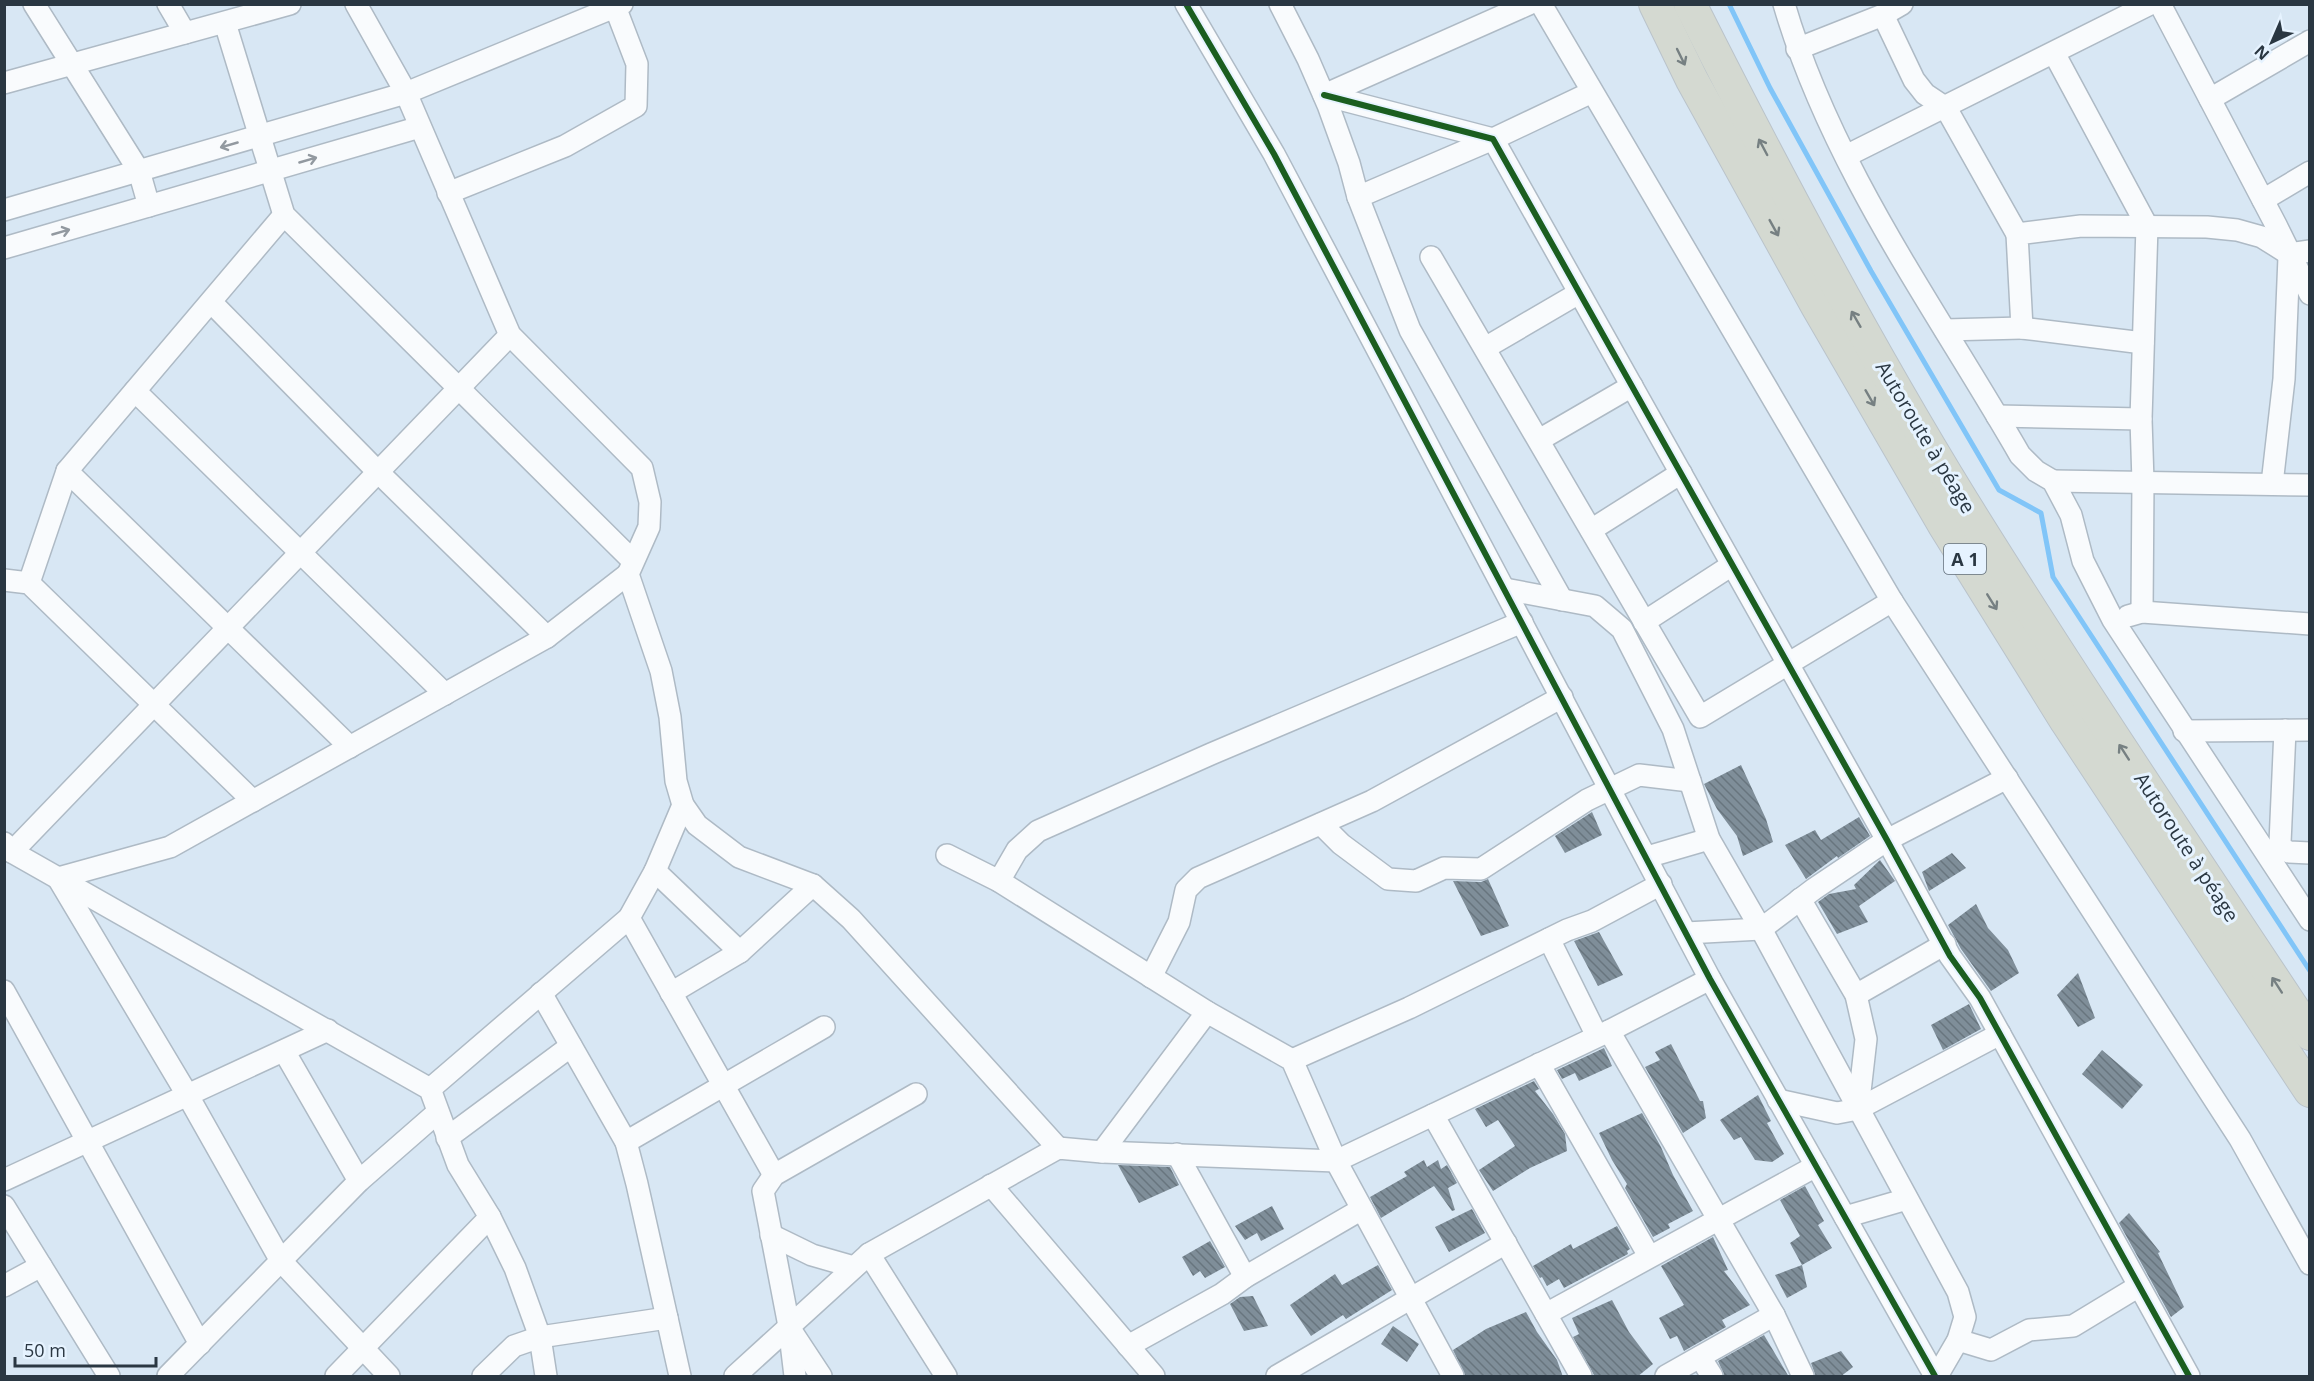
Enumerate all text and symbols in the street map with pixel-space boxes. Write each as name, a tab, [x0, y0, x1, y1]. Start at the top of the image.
north arrow	[2242, 12, 2302, 72]
text: N	[2249, 40, 2274, 65]
one-way arrow	[1676, 48, 1687, 66]
one-way arrow	[1757, 139, 1769, 156]
one-way arrow	[220, 140, 239, 151]
one-way arrow	[298, 154, 317, 165]
one-way arrow	[1769, 219, 1780, 237]
one-way arrow	[51, 226, 70, 237]
one-way arrow	[1849, 311, 1861, 328]
street label: Autoroute à péage	[1870, 356, 1982, 518]
one-way arrow	[1864, 389, 1876, 406]
road number: A 1	[1944, 544, 1986, 574]
one-way arrow	[1986, 593, 1998, 610]
one-way arrow	[2118, 744, 2130, 761]
street label: Autoroute à péage	[2129, 767, 2245, 927]
one-way arrow	[2271, 977, 2283, 994]
scale bar	[15, 1330, 156, 1368]
text: 50 m	[24, 1338, 66, 1362]

